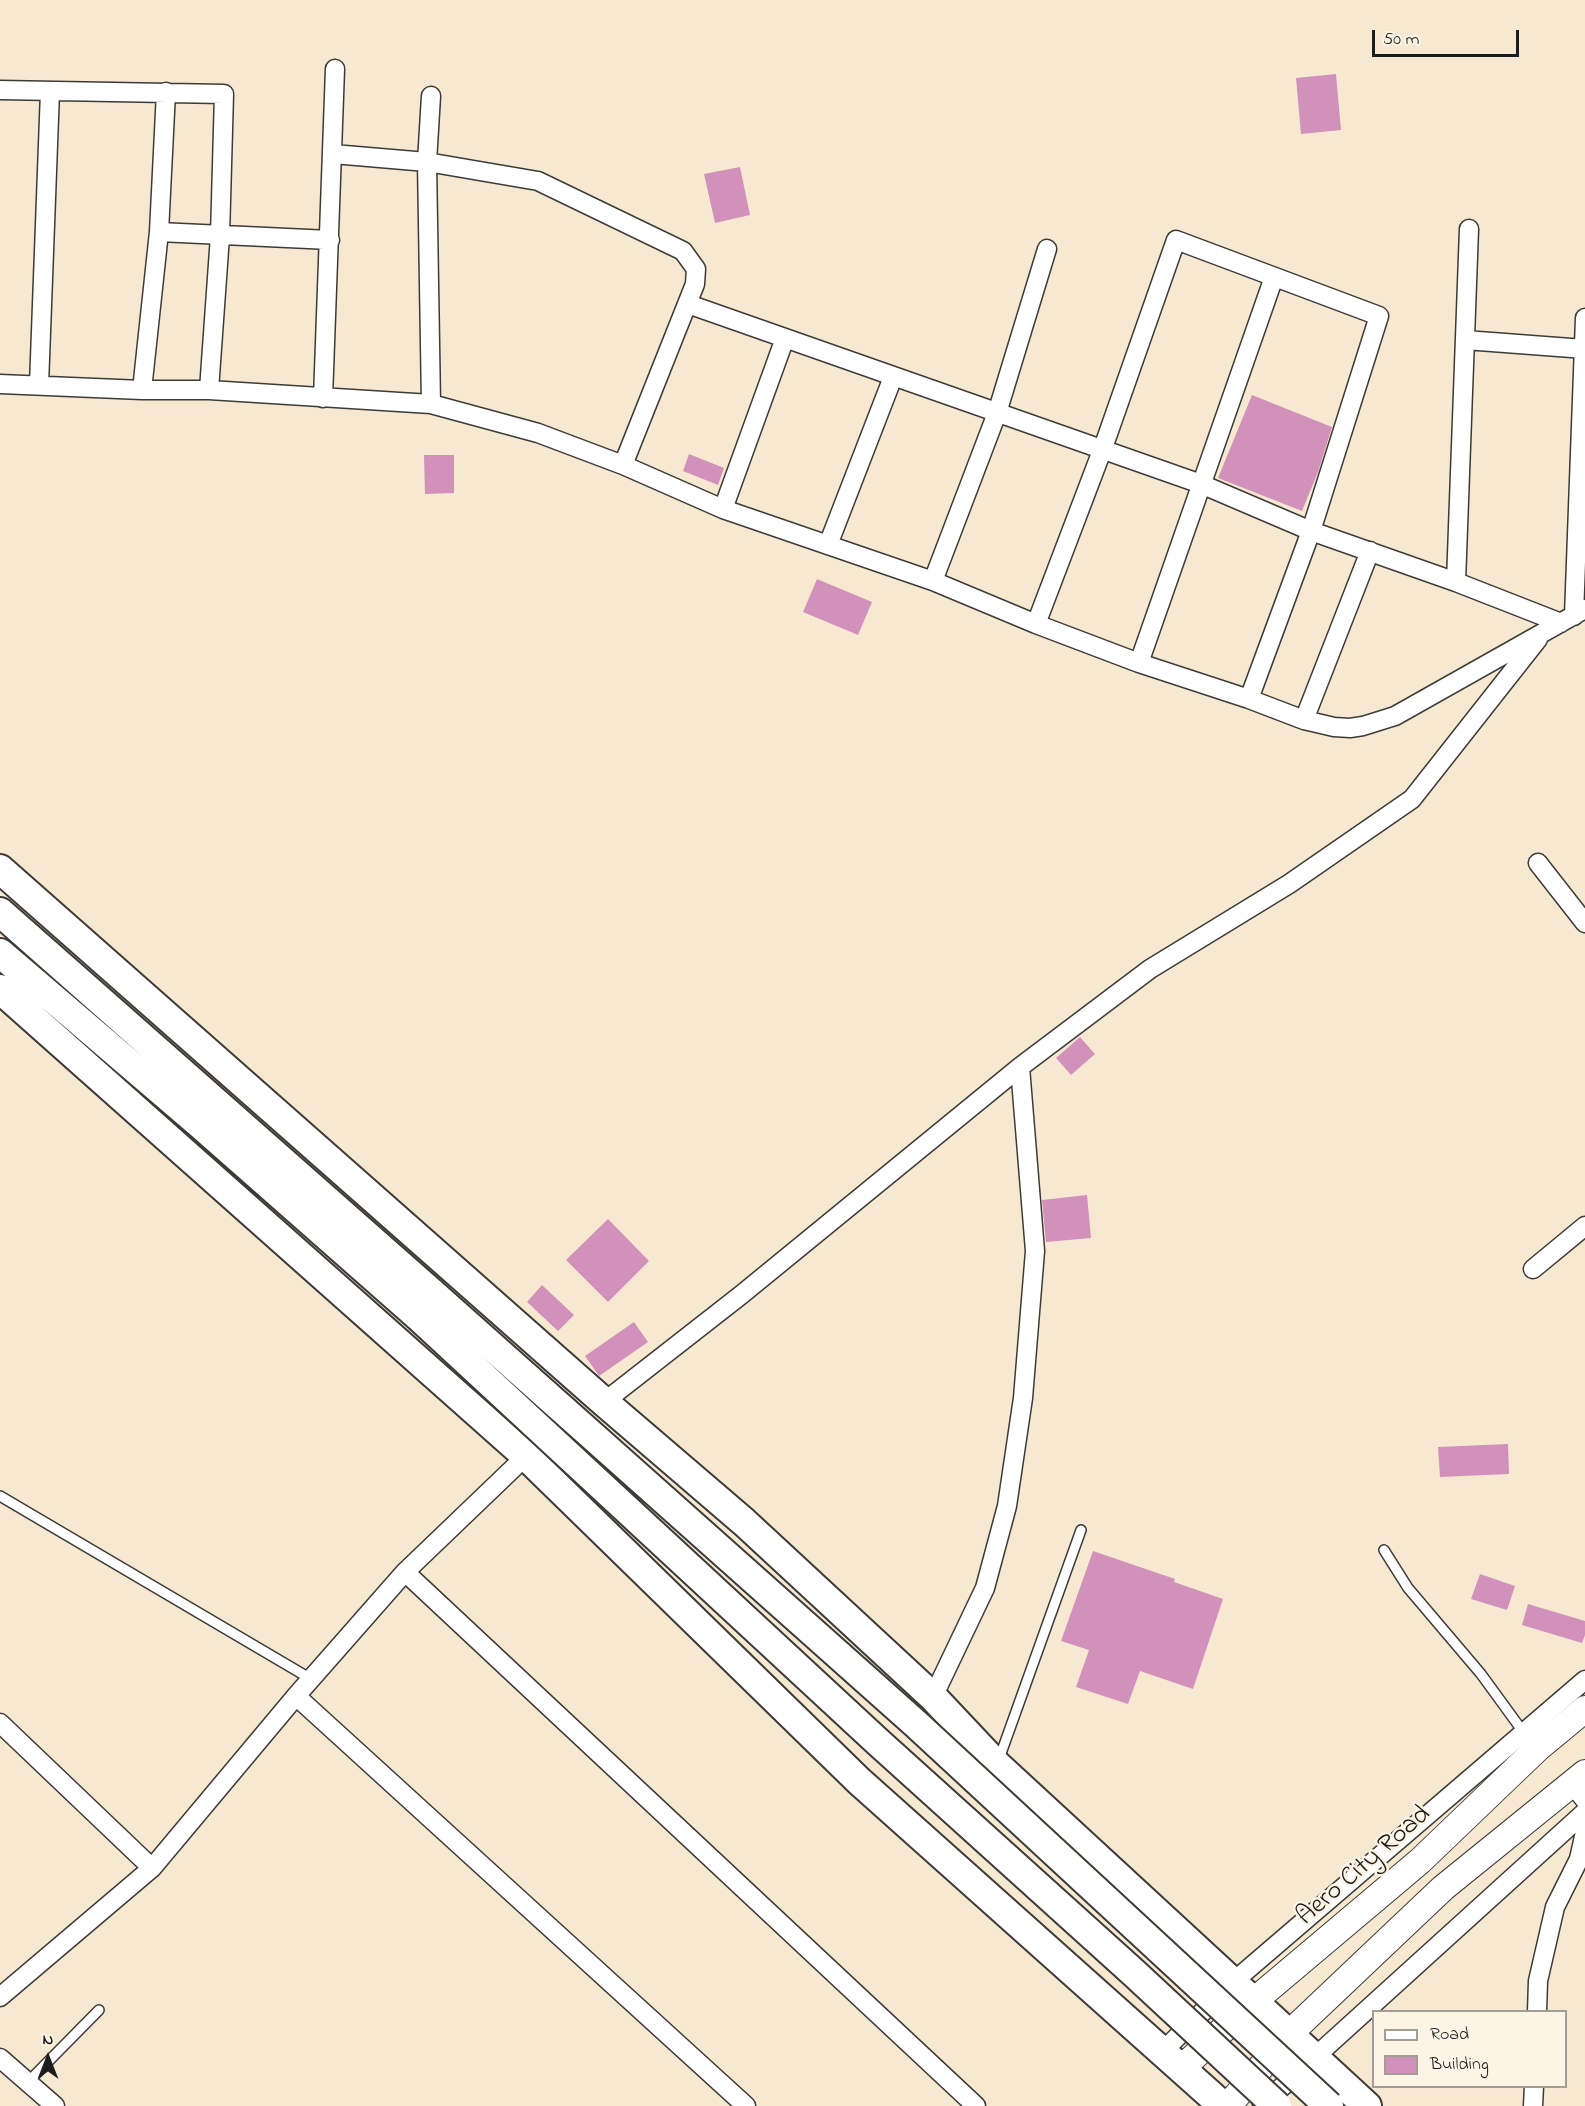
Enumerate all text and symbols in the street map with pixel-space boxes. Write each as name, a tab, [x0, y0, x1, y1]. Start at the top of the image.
scale bar	[1375, 18, 1522, 56]
text: 50 m	[1383, 27, 1420, 53]
street label: Aero City Road	[1291, 1800, 1439, 1934]
legend	[1372, 2010, 1567, 2088]
text: Road	[1430, 2022, 1469, 2048]
north arrow	[18, 2028, 78, 2088]
text: N	[43, 2028, 53, 2052]
text: Building	[1430, 2052, 1489, 2078]

